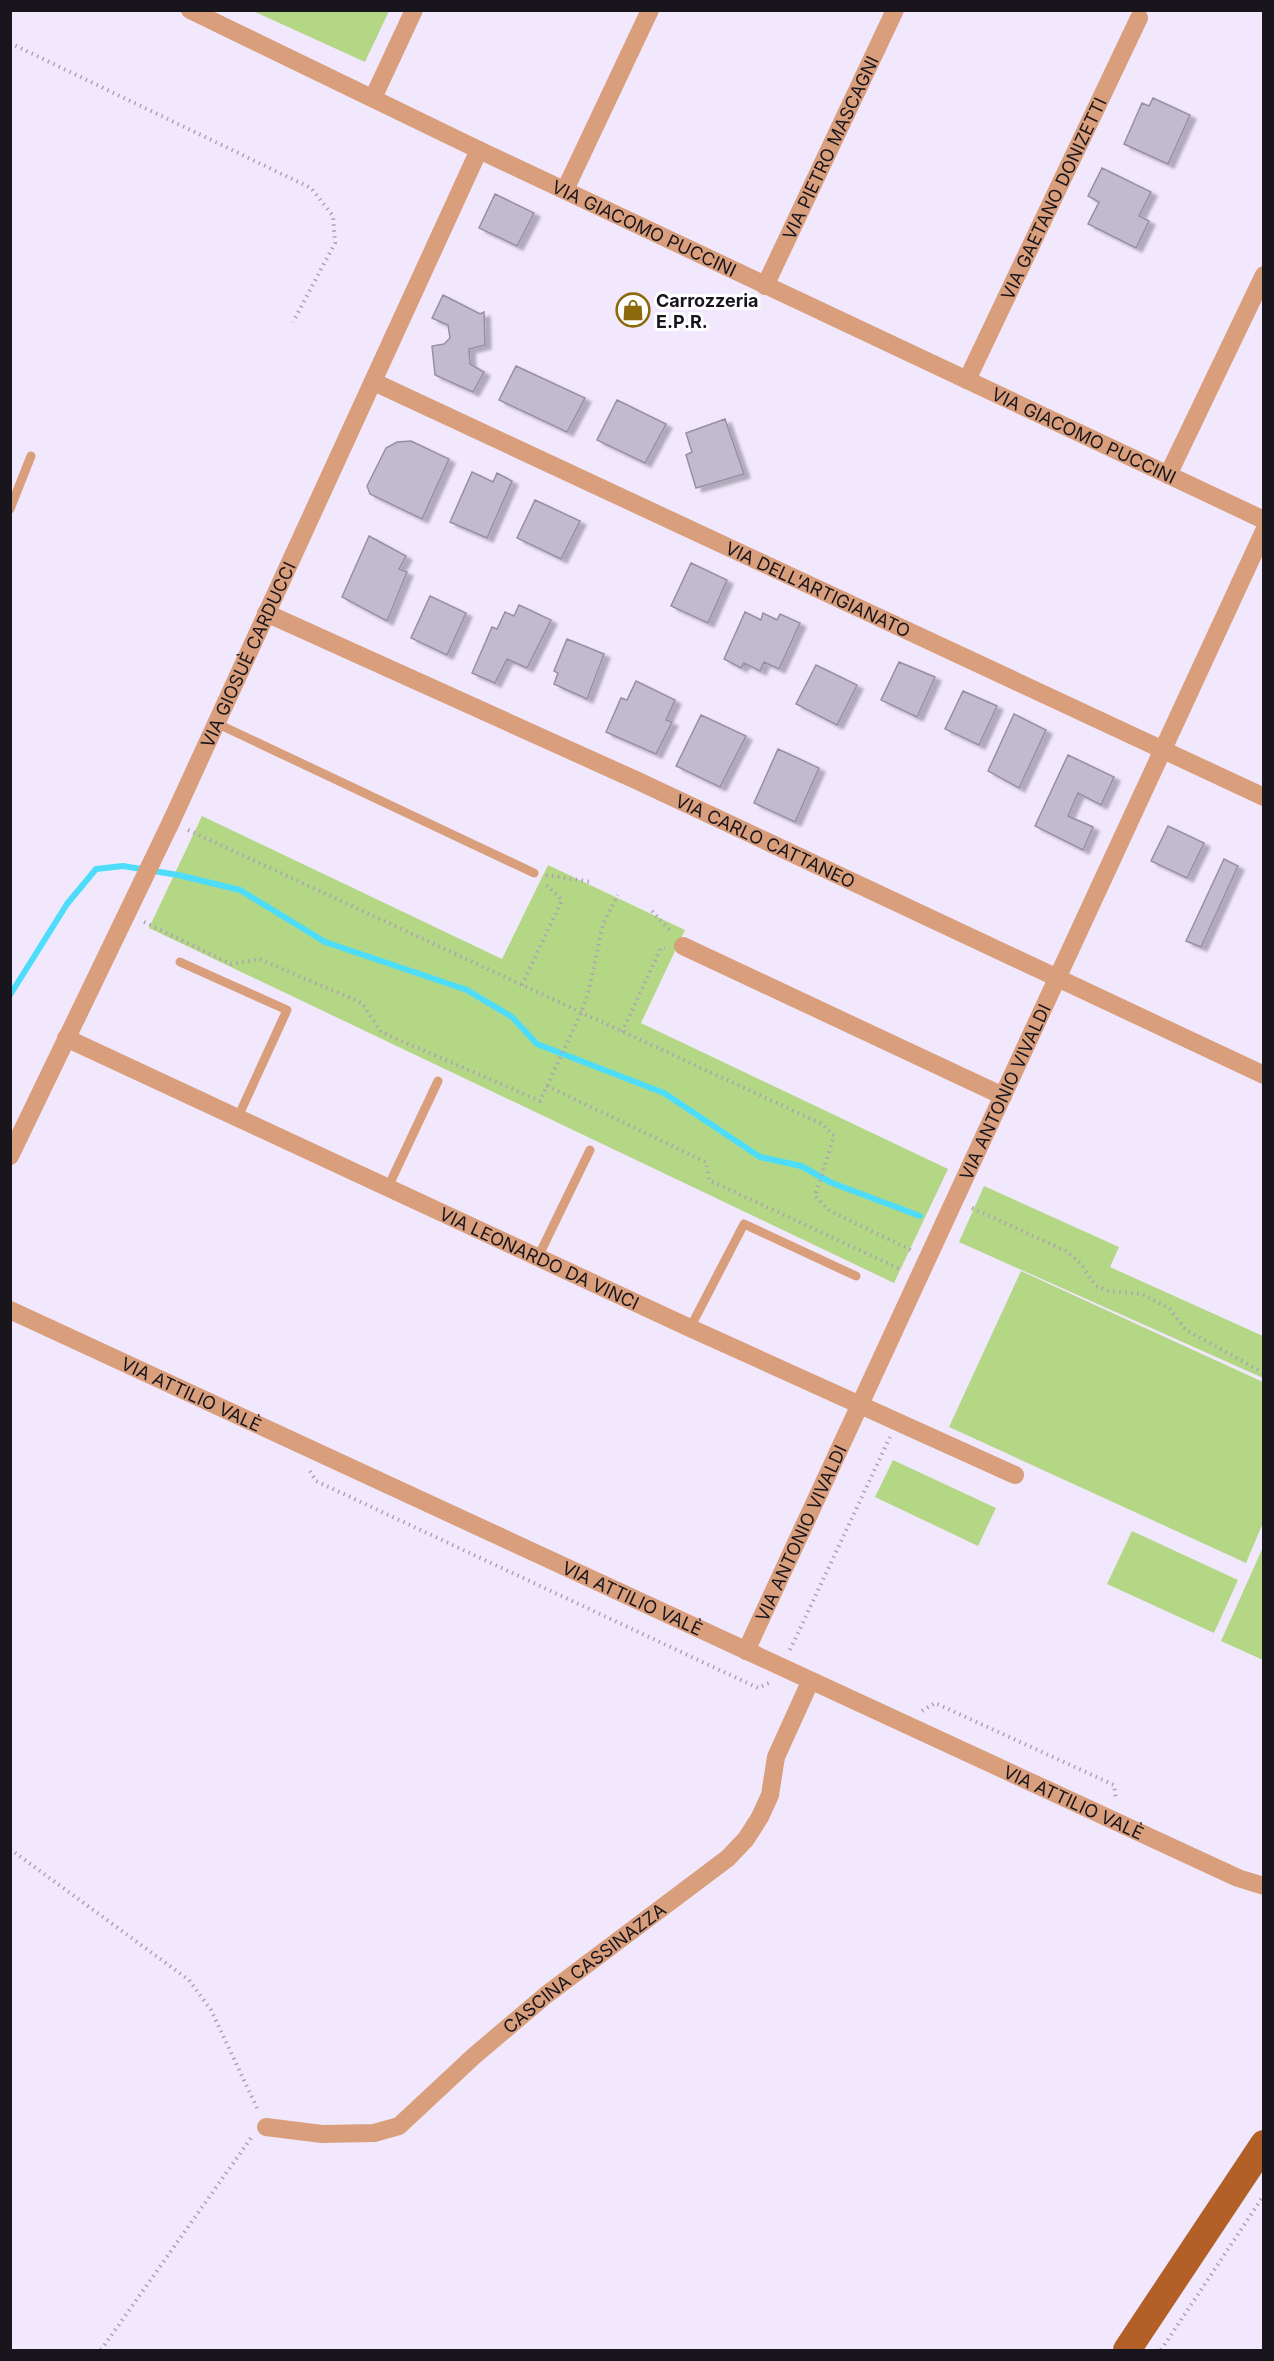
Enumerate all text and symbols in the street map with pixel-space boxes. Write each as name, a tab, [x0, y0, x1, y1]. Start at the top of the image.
street label: VIA PIETRO MASCAGNI	[778, 52, 882, 243]
street label: VIA GAETANO DONIZETTI	[996, 94, 1110, 303]
street label: VIA GIACOMO PUCCINI	[549, 176, 740, 280]
place label: Carrozzeria E.P.R.	[656, 290, 759, 332]
shop icon: Carrozzeria E.P.R.	[615, 292, 651, 328]
street label: VIA GIACOMO PUCCINI	[989, 383, 1180, 488]
street label: VIA DELL'ARTIGIANATO	[722, 537, 914, 641]
street label: VIA GIOSUÈ CARDUCCI	[196, 558, 299, 751]
street label: VIA CARLO CATTANEO	[672, 790, 859, 892]
street label: VIA ANTONIO VIVALDI	[955, 1000, 1054, 1183]
street label: VIA LEONARDO DA VINCI	[436, 1203, 642, 1313]
street label: VIA ATTILIO VALÈ	[118, 1352, 265, 1435]
street label: VIA ANTONIO VIVALDI	[751, 1442, 850, 1624]
street label: VIA ATTILIO VALÈ	[559, 1557, 707, 1639]
street label: VIA ATTILIO VALÈ	[1000, 1761, 1148, 1843]
street label: CASCINA CASSINAZZA	[498, 1898, 669, 2038]

